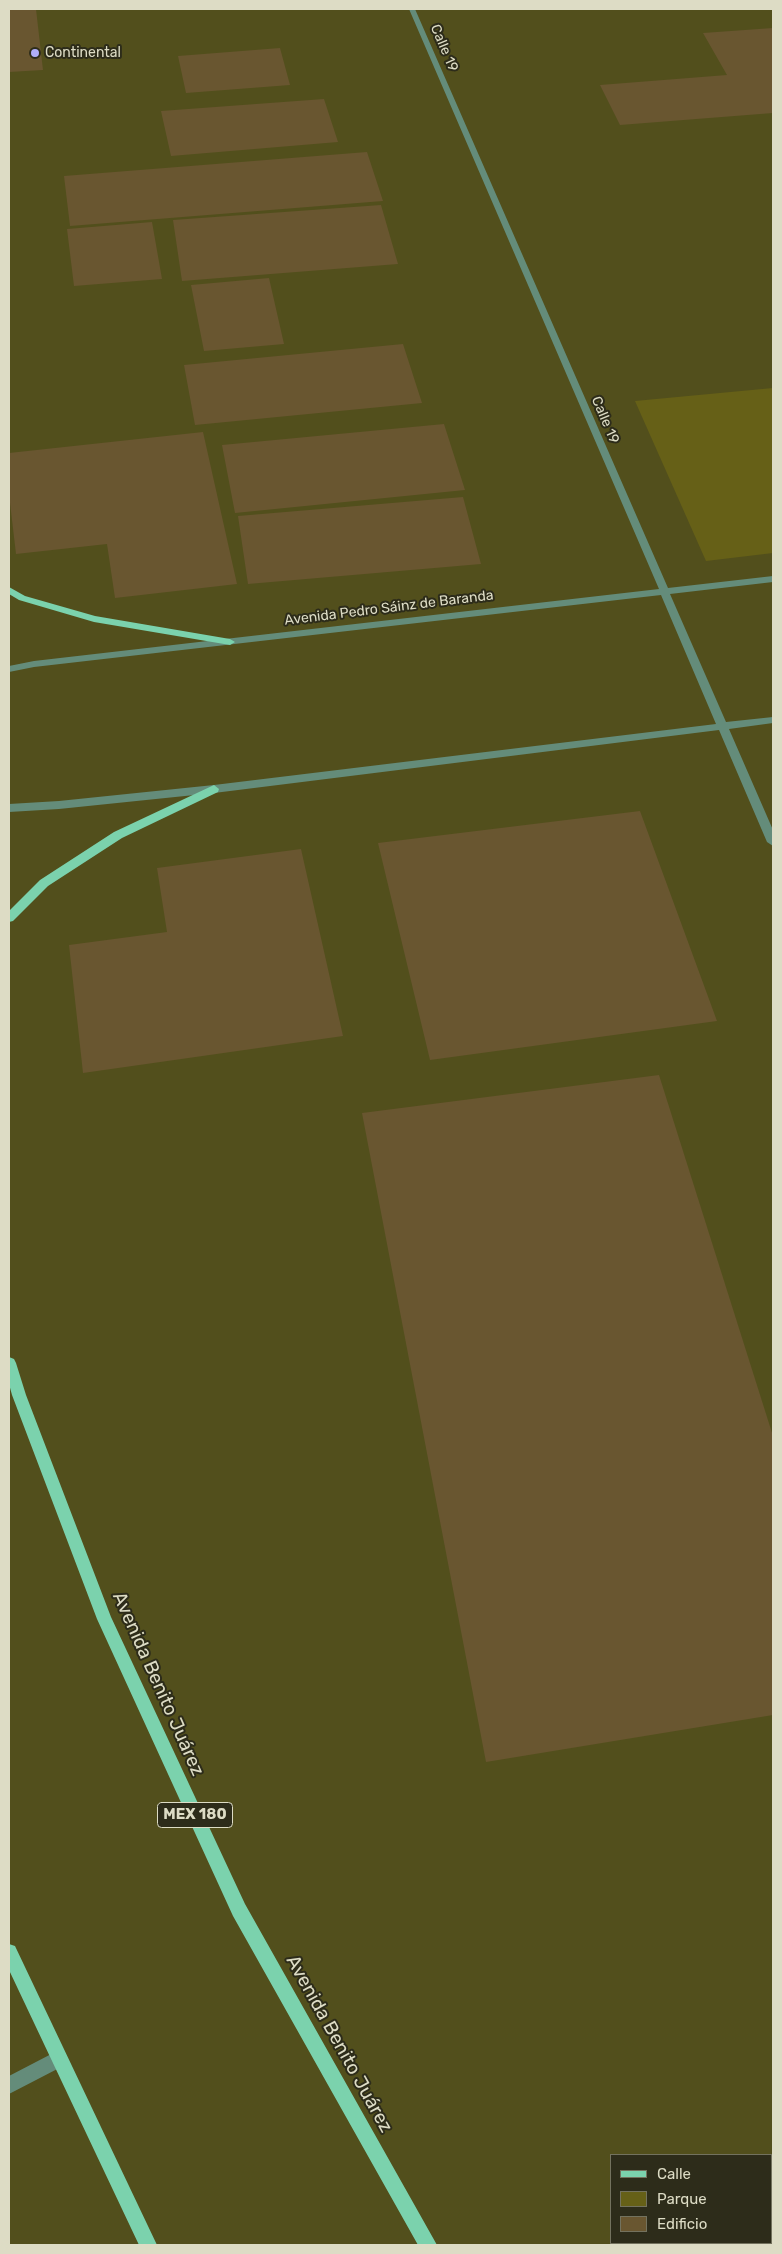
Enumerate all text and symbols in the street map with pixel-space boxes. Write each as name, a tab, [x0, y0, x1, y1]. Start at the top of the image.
street label: Calle 19	[427, 22, 461, 74]
place label: Continental	[45, 45, 121, 61]
marker: Continental	[29, 47, 41, 59]
street label: Calle 19	[588, 394, 622, 446]
street label: Avenida Pedro Sáinz de Baranda	[284, 587, 494, 629]
street label: Avenida Benito Juárez	[107, 1588, 209, 1780]
road number: MEX 180	[158, 1802, 232, 1828]
street label: Avenida Benito Juárez	[281, 1951, 397, 2137]
legend	[610, 2154, 772, 2244]
text: Calle	[657, 2165, 691, 2183]
text: Parque	[657, 2190, 707, 2208]
text: Edificio	[657, 2215, 707, 2233]

